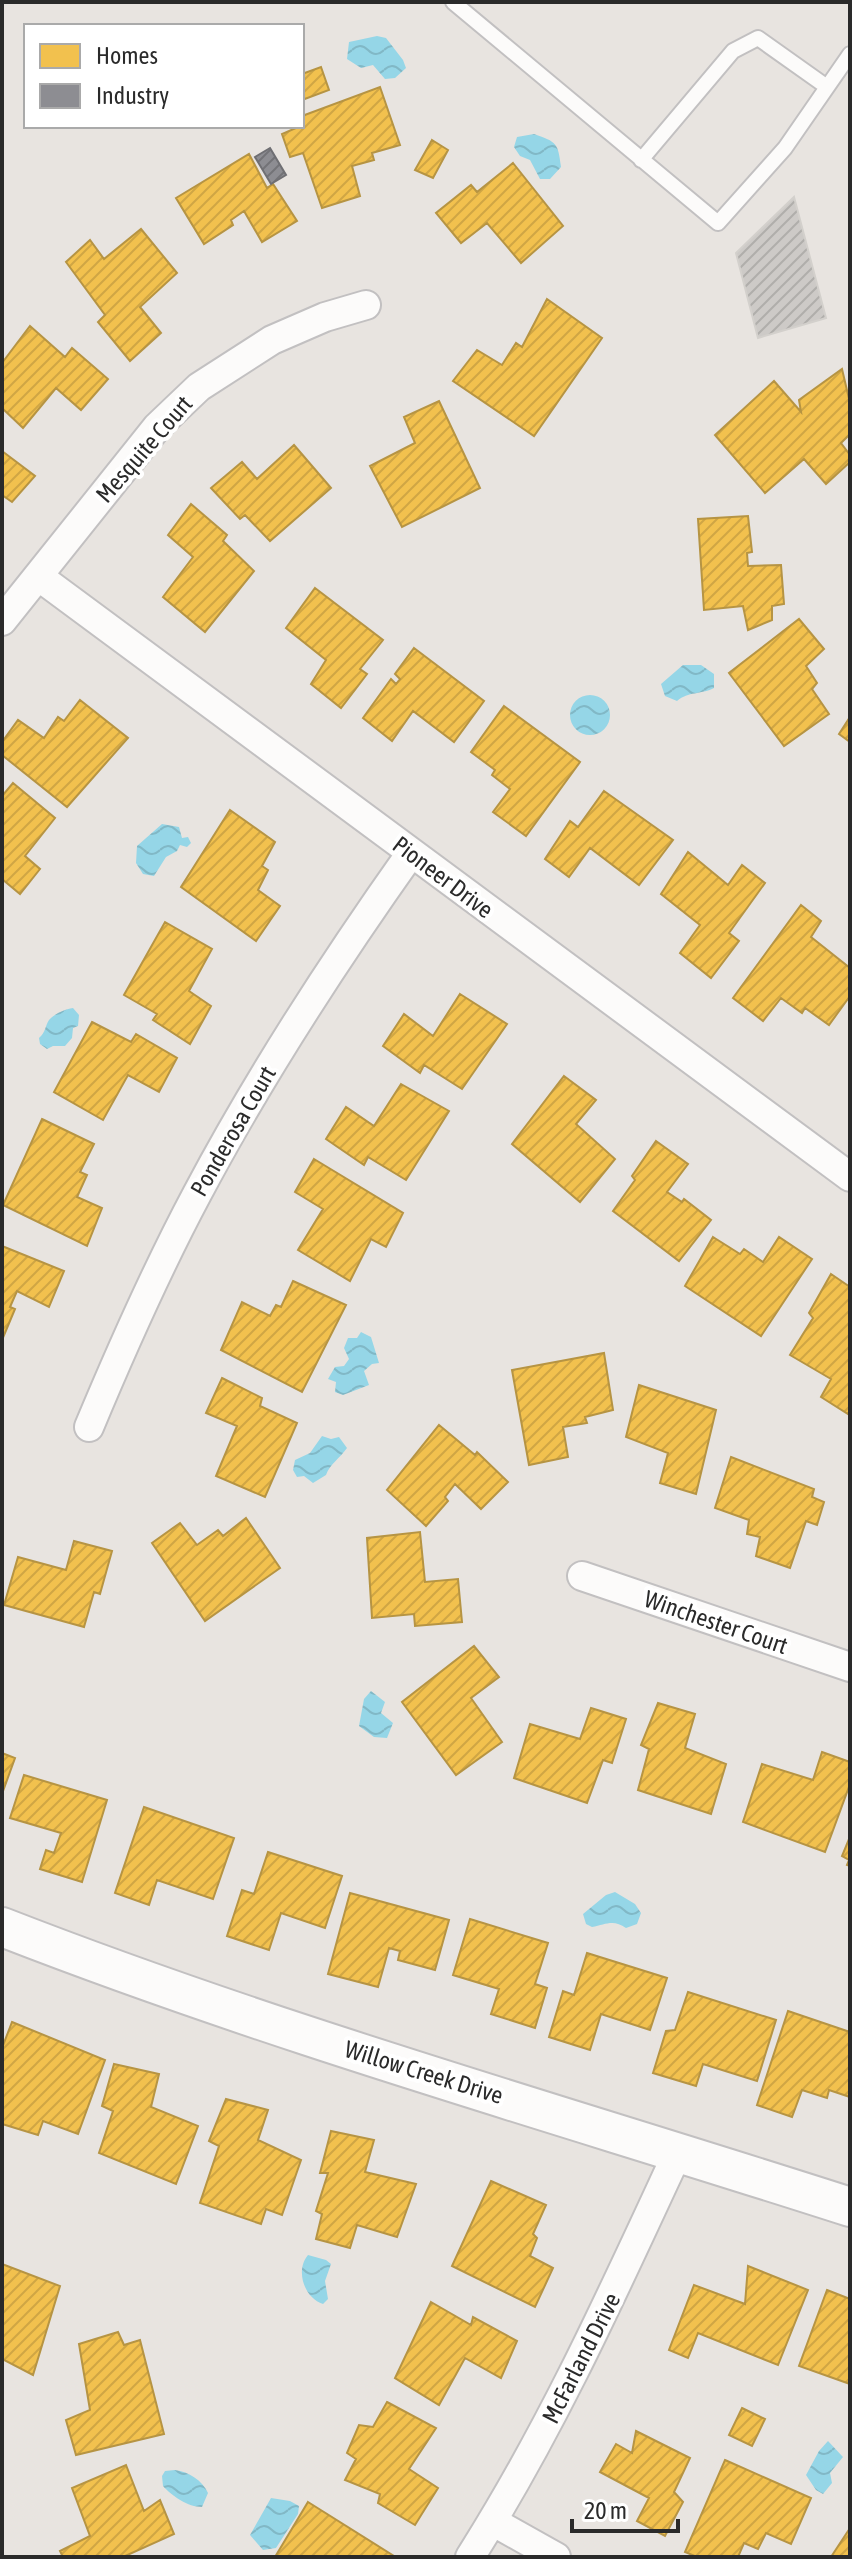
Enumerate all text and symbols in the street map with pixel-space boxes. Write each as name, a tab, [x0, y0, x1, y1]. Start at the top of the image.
legend	[24, 24, 304, 128]
text: Homes	[96, 42, 158, 69]
text: Industry	[96, 82, 169, 109]
street label: Mesquite Court	[90, 390, 198, 508]
street label: Pioneer Drive	[388, 831, 498, 923]
street label: Ponderosa Court	[185, 1061, 281, 1201]
street label: Winchester Court	[641, 1585, 791, 1659]
street label: Willow Creek Drive	[342, 2035, 506, 2109]
street label: McFarland Drive	[537, 2288, 625, 2428]
scale bar	[572, 2483, 678, 2533]
text: 20 m	[584, 2497, 627, 2524]

